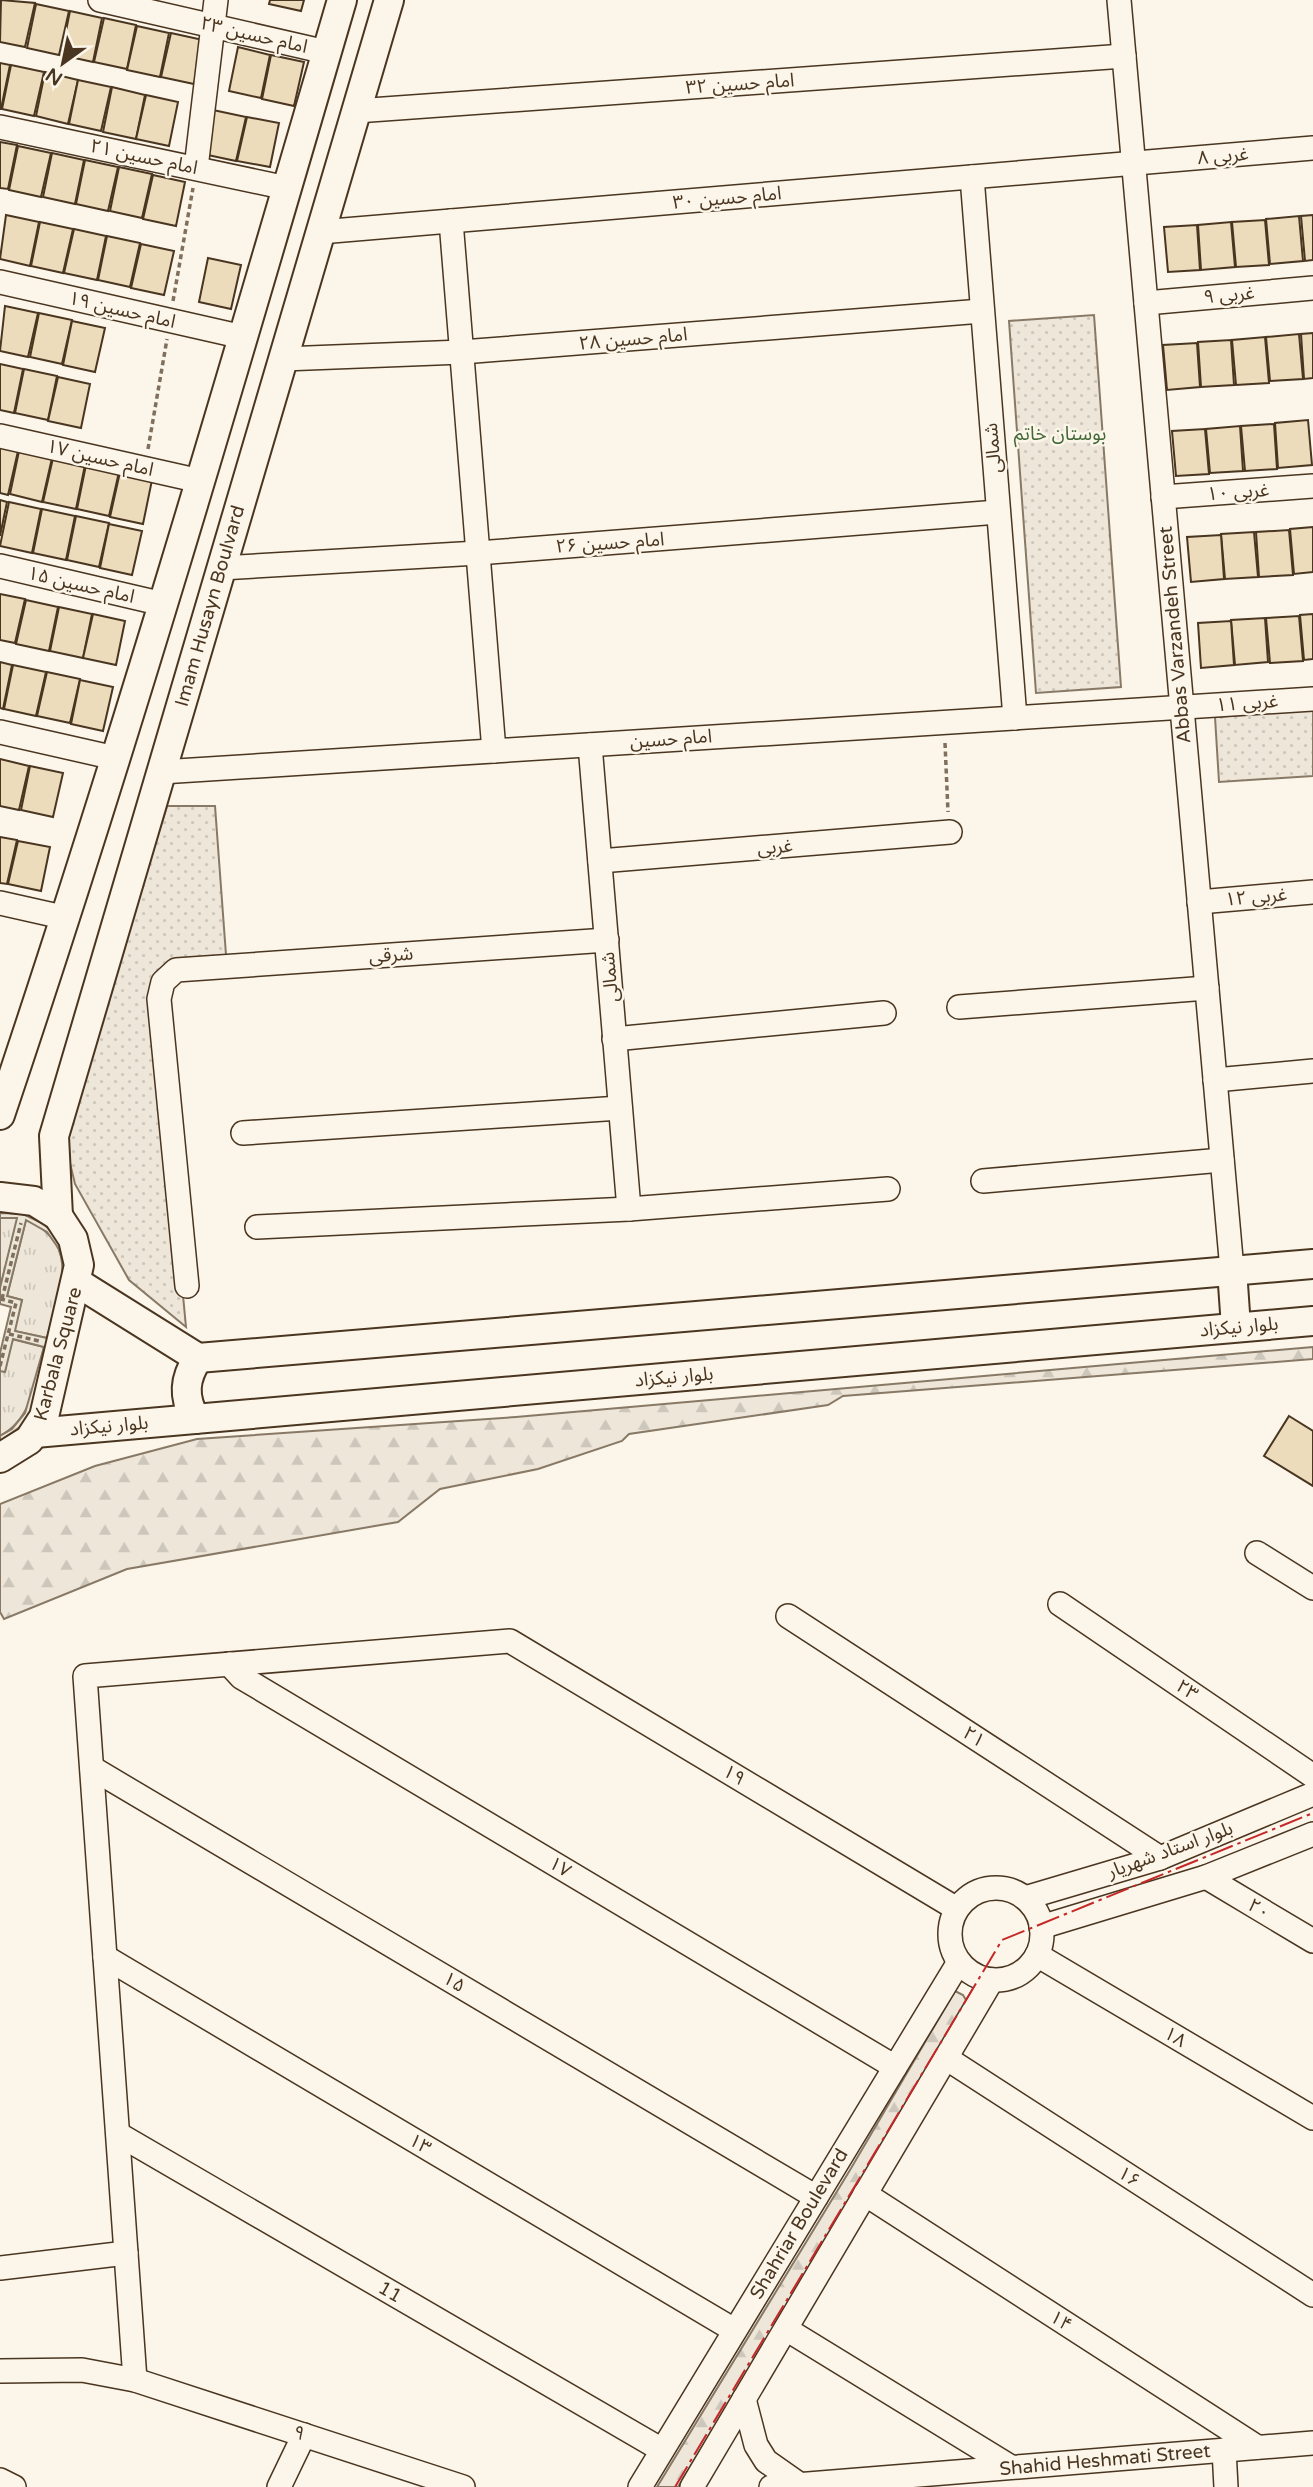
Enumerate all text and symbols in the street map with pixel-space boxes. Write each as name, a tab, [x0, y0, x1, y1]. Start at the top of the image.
street label: امام حسین ۲۳	[198, 12, 310, 61]
north arrow	[28, 28, 98, 98]
text: N	[42, 63, 67, 90]
street label: امام حسین ۳۲	[685, 69, 795, 102]
street label: امام حسین ۲۱	[88, 135, 200, 182]
street label: غربی ۸	[1196, 143, 1250, 169]
street label: امام حسین ۳۰	[672, 182, 783, 217]
street label: غربی ۹	[1202, 282, 1256, 308]
street label: امام حسین ۱۹	[66, 287, 178, 336]
street label: امام حسین ۲۸	[578, 323, 689, 358]
street label: شمالی	[980, 422, 1006, 474]
park label: بوستان خاتم	[1014, 423, 1106, 448]
street label: امام حسین ۱۷	[44, 435, 156, 484]
street label: غربی ۱۰	[1206, 479, 1270, 505]
street label: Imam Husayn Boulvard	[171, 503, 249, 709]
street label: Abbas Varzandeh Street	[1155, 525, 1195, 745]
street label: امام حسین ۲۶	[555, 528, 665, 561]
street label: امام حسین ۱۵	[25, 562, 137, 611]
street label: غربی ۱۱	[1215, 690, 1279, 716]
street label: امام حسین	[629, 725, 713, 756]
street label: غربی	[756, 834, 794, 860]
street label: غربی ۱۲	[1224, 883, 1288, 911]
street label: شرقی	[368, 942, 414, 968]
street label: شمالی	[597, 951, 623, 1003]
street label: Karbala Square	[30, 1285, 86, 1423]
street label: بلوار نیکزاد	[1199, 1313, 1279, 1341]
street label: بلوار نیکزاد	[634, 1363, 714, 1391]
street label: بلوار نیکزاد	[69, 1412, 149, 1440]
street label: ۲۳	[1172, 1675, 1202, 1705]
street label: ۲۱	[959, 1722, 989, 1752]
street label: ۱۹	[719, 1760, 749, 1790]
street label: بلوار استاد شهریار	[1103, 1817, 1236, 1883]
street label: ۱۷	[545, 1852, 575, 1882]
street label: ۲۰	[1244, 1894, 1274, 1924]
street label: ۱۵	[439, 1967, 469, 1997]
street label: ۱۸	[1160, 2022, 1190, 2052]
street label: ۱۳	[405, 2129, 435, 2159]
street label: Shahriar Boulevard	[745, 2145, 853, 2303]
street label: ۱۶	[1114, 2162, 1144, 2192]
street label: 11	[374, 2277, 406, 2307]
street label: ۱۴	[1046, 2306, 1076, 2336]
street label: ۹	[290, 2421, 308, 2445]
street label: Shahid Heshmati Street	[999, 2440, 1211, 2480]

